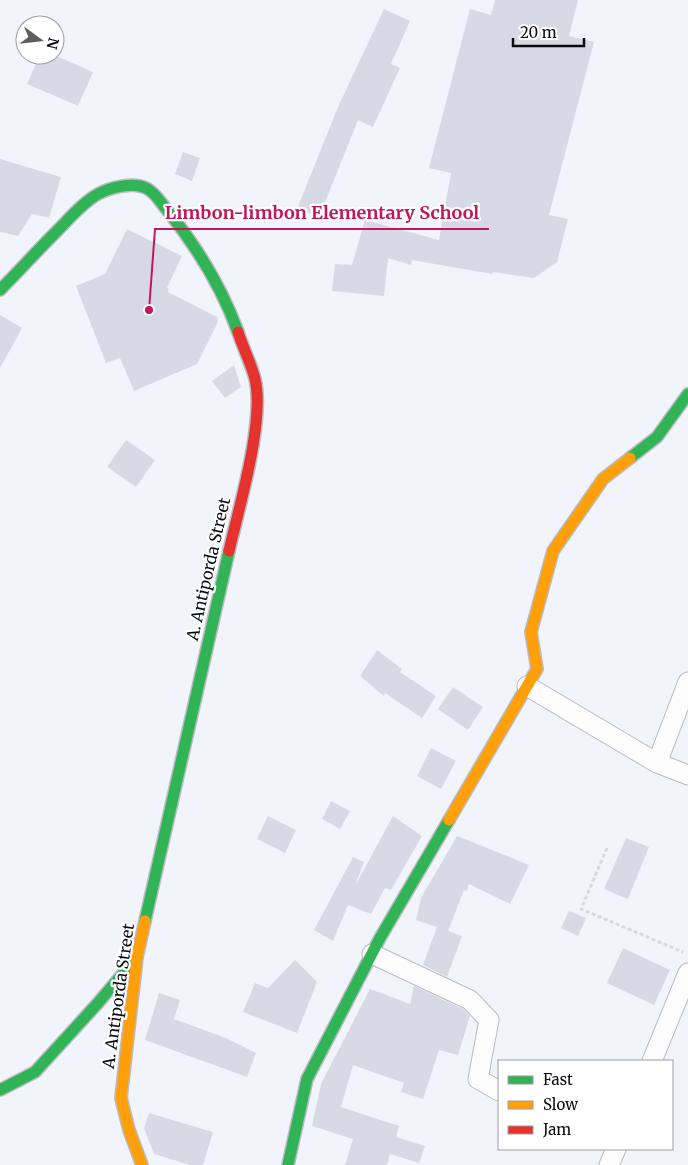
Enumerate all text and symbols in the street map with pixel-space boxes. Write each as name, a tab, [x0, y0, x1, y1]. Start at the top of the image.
north arrow	[15, 15, 65, 65]
scale bar	[513, 15, 584, 47]
text: 20 m	[520, 23, 557, 42]
text: N	[42, 36, 63, 51]
callout: Limbon-limbon Elementary School	[155, 196, 489, 229]
text: Limbon-limbon Elementary School	[165, 201, 479, 224]
street label: A. Antiporda Street	[182, 495, 234, 643]
street label: A. Antiporda Street	[98, 921, 138, 1071]
legend	[498, 1060, 673, 1150]
text: Fast	[543, 1070, 573, 1089]
text: Slow	[543, 1095, 578, 1114]
text: Jam	[542, 1120, 571, 1139]

